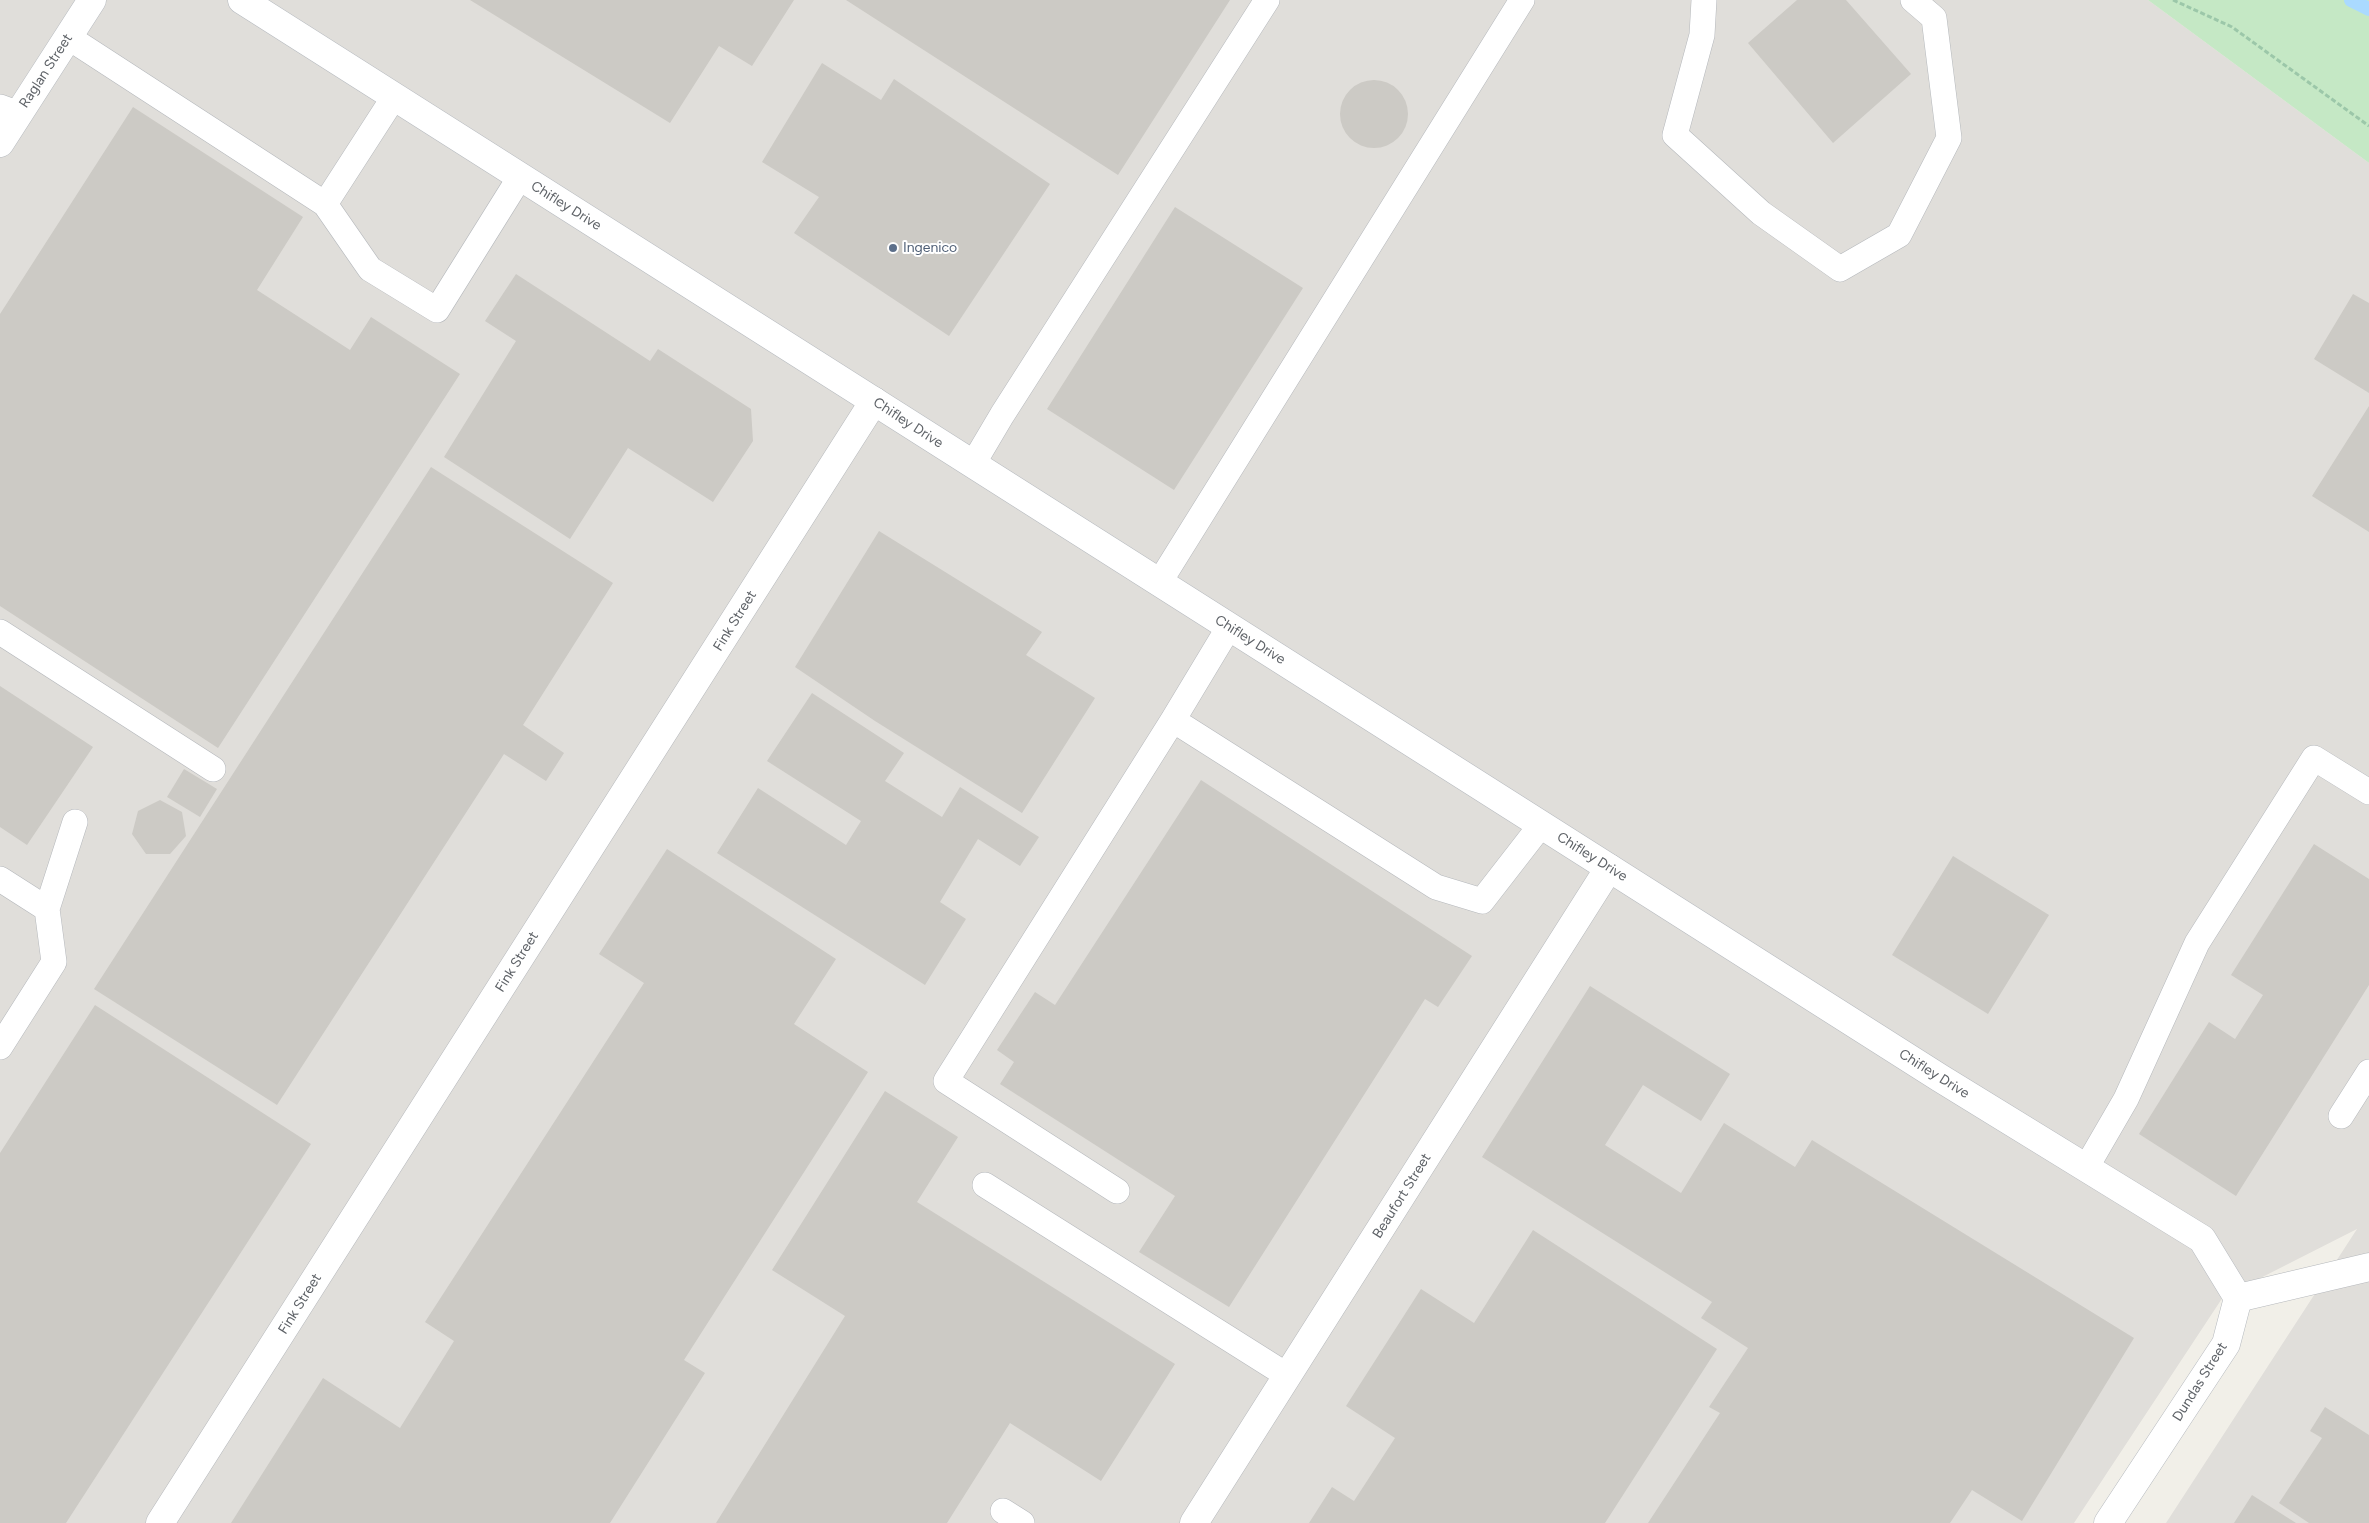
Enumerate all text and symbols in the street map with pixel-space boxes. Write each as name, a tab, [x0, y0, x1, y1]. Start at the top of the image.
street label: Raglan Street	[16, 31, 76, 111]
street label: Chifley Drive	[528, 178, 604, 234]
place label: Ingenico	[903, 240, 957, 256]
marker: Ingenico	[887, 242, 899, 254]
street label: Chifley Drive	[870, 394, 946, 452]
street label: Fink Street	[710, 588, 760, 654]
street label: Chifley Drive	[1212, 612, 1288, 668]
street label: Chifley Drive	[1554, 829, 1630, 885]
street label: Fink Street	[492, 929, 542, 995]
street label: Chifley Drive	[1896, 1046, 1972, 1102]
street label: Beaufort Street	[1369, 1150, 1435, 1242]
street label: Fink Street	[275, 1271, 325, 1337]
street label: Dundas Street	[2169, 1339, 2231, 1425]

